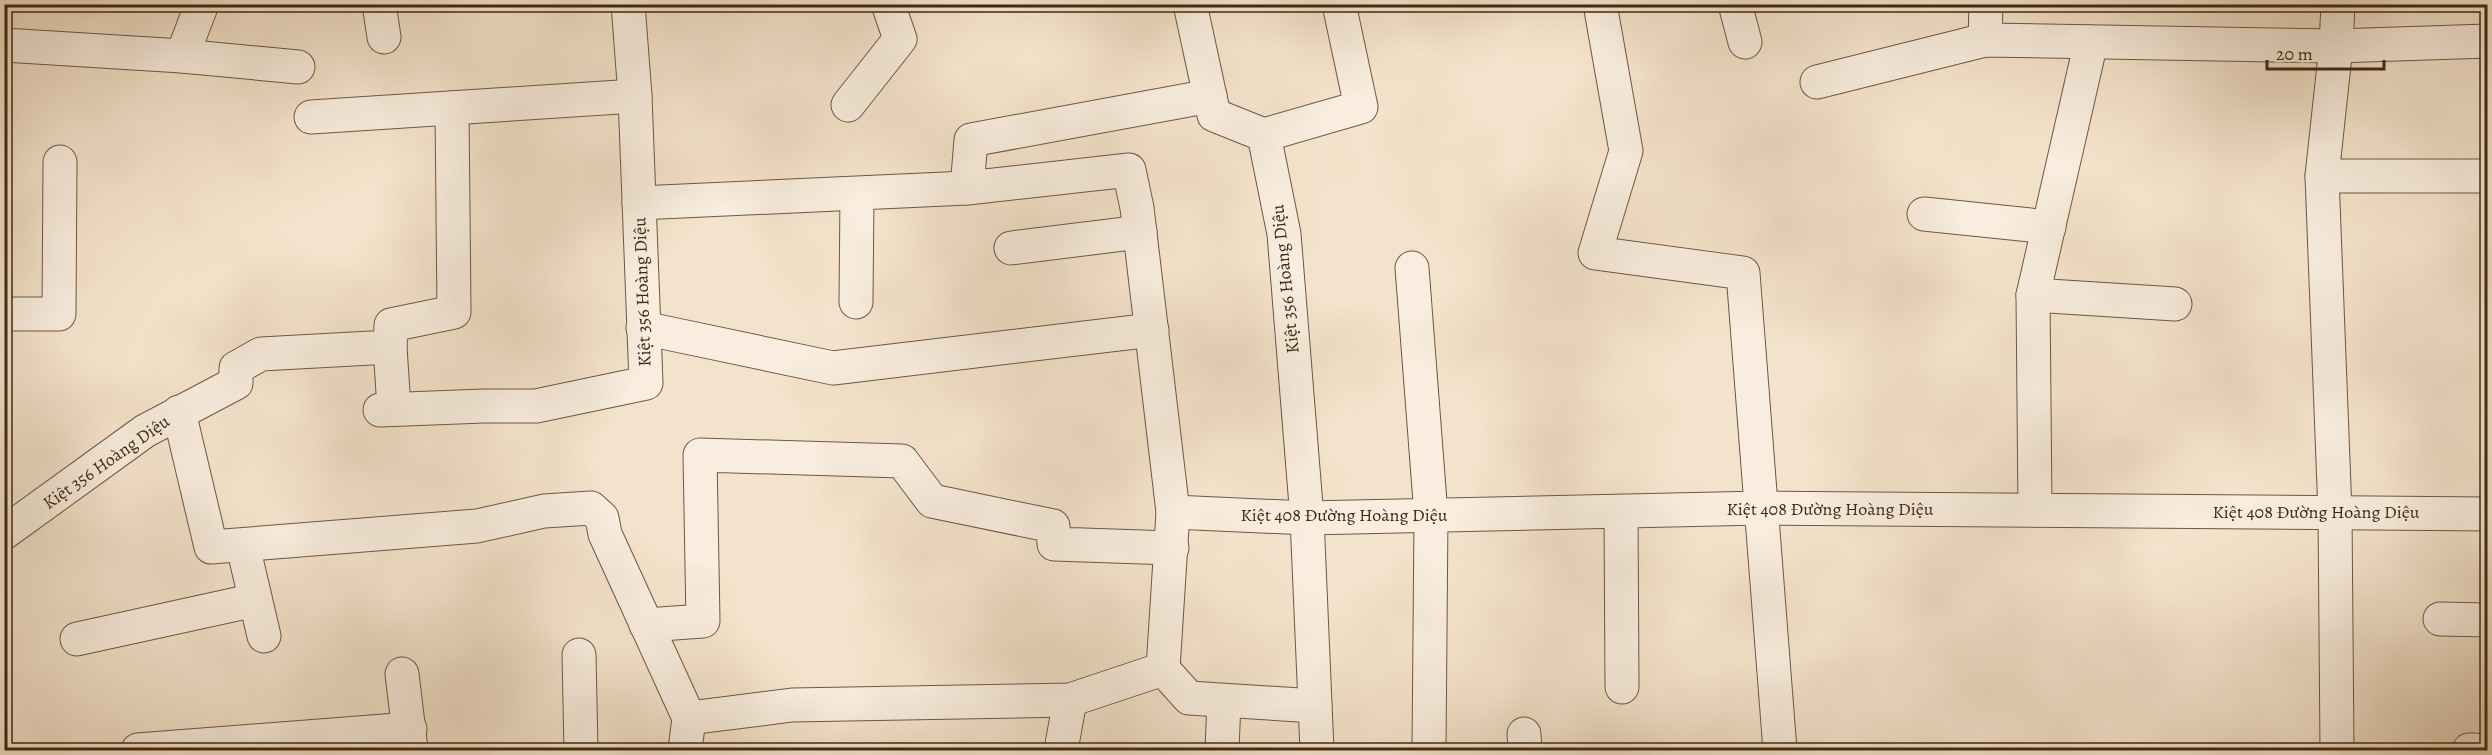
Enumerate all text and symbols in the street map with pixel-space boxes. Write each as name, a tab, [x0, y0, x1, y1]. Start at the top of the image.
scale bar	[2267, 33, 2384, 71]
text: 20 m	[2276, 42, 2313, 66]
street label: Kiệt 356 Hoàng Diệu	[1265, 203, 1305, 355]
street label: Kiệt 356 Hoàng Diệu	[627, 217, 657, 367]
street label: Kiệt 356 Hoàng Diệu	[38, 409, 174, 515]
street label: Kiệt 408 Đường Hoàng Diệu	[1726, 497, 1934, 521]
street label: Kiệt 408 Đường Hoàng Diệu	[2212, 500, 2420, 524]
street label: Kiệt 408 Đường Hoàng Diệu	[1240, 503, 1448, 527]

